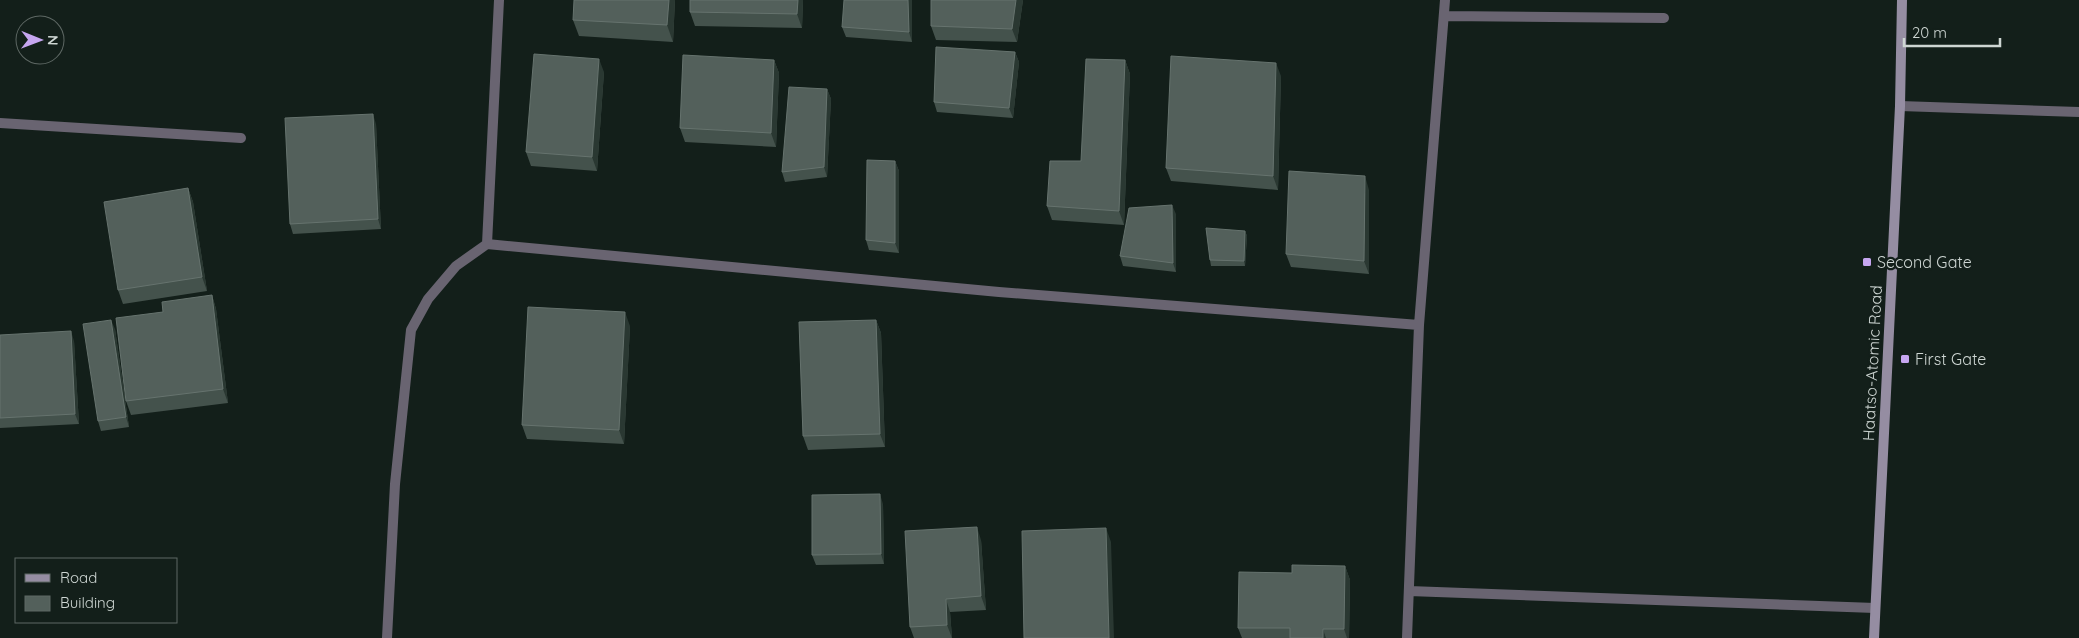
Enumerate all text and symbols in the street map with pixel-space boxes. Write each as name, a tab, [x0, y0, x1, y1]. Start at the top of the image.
north arrow	[15, 15, 65, 65]
scale bar	[1904, 15, 2000, 47]
text: 20 m	[1912, 23, 1947, 42]
text: N	[44, 35, 62, 46]
place label: Second Gate	[1877, 252, 1972, 272]
marker: Second Gate	[1861, 256, 1873, 268]
street label: Haatso-Atomic Road	[1858, 285, 1886, 441]
place label: First Gate	[1915, 349, 1986, 369]
marker: First Gate	[1899, 353, 1911, 365]
legend	[15, 558, 178, 623]
text: Road	[60, 568, 97, 587]
text: Building	[60, 593, 115, 612]

